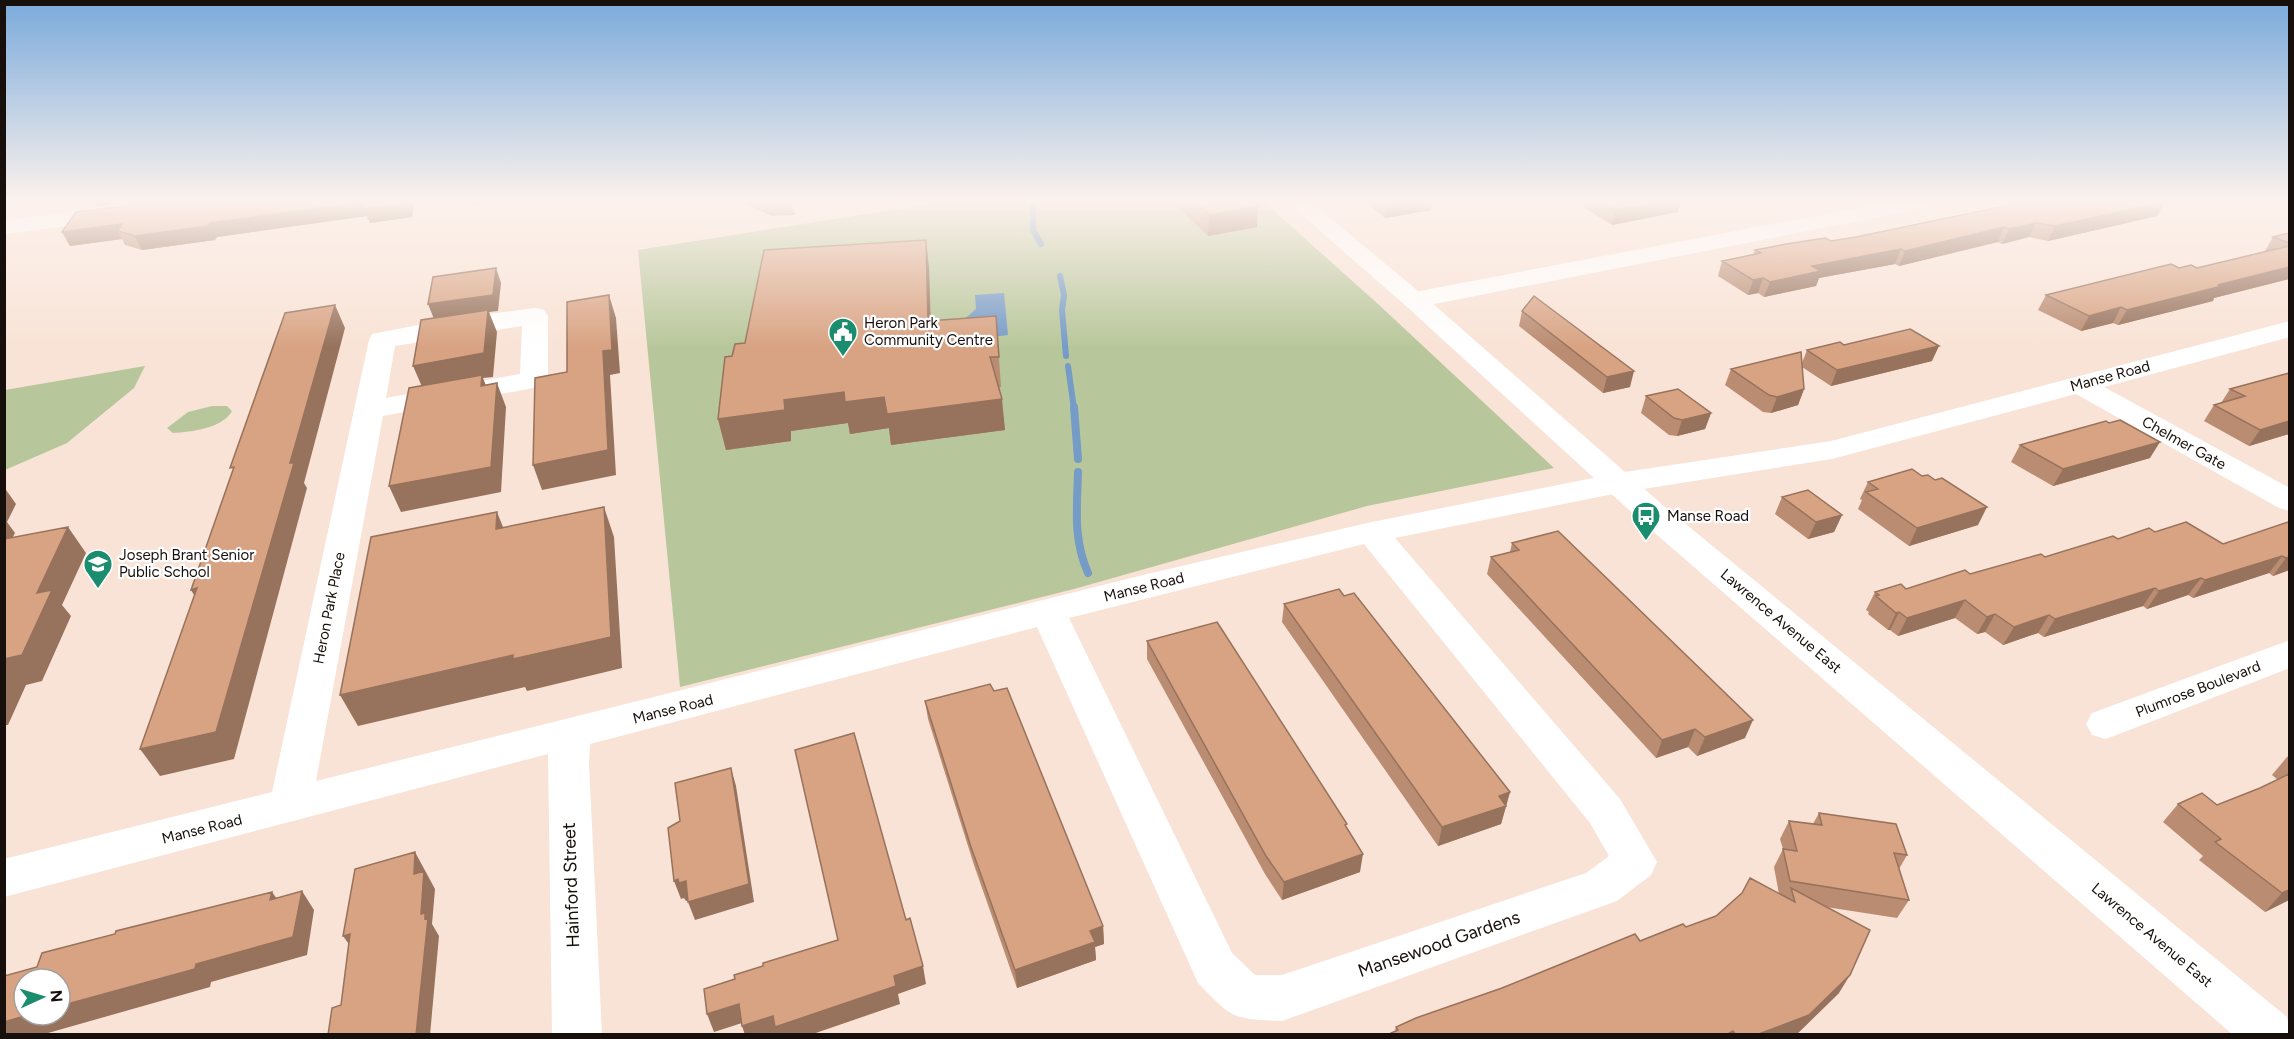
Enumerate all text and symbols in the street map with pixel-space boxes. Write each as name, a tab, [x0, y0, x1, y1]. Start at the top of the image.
place label: Heron Park Community Centre	[864, 314, 993, 349]
public building icon: Heron Park Community Centre	[827, 316, 859, 358]
street label: Manse Road	[2068, 357, 2152, 395]
street label: Chelmer Gate	[2139, 413, 2229, 473]
bus stop icon: Manse Road	[1630, 500, 1662, 542]
place label: Manse Road	[1667, 507, 1749, 525]
place label: Joseph Brant Senior Public School	[119, 546, 254, 581]
school or university icon: Joseph Brant Senior Public School	[82, 548, 114, 590]
street label: Heron Park Place	[309, 551, 349, 665]
street label: Lawrence Avenue East	[1717, 565, 1845, 677]
street label: Manse Road	[1102, 568, 1186, 606]
street label: Plumrose Boulevard	[2133, 657, 2263, 721]
street label: Manse Road	[631, 690, 715, 728]
street label: Manse Road	[160, 810, 244, 848]
street label: Hainford Street	[558, 822, 584, 948]
street label: Lawrence Avenue East	[2088, 879, 2216, 991]
street label: Mansewood Gardens	[1355, 906, 1523, 982]
north arrow	[12, 967, 72, 1027]
text: N	[47, 989, 66, 1003]

